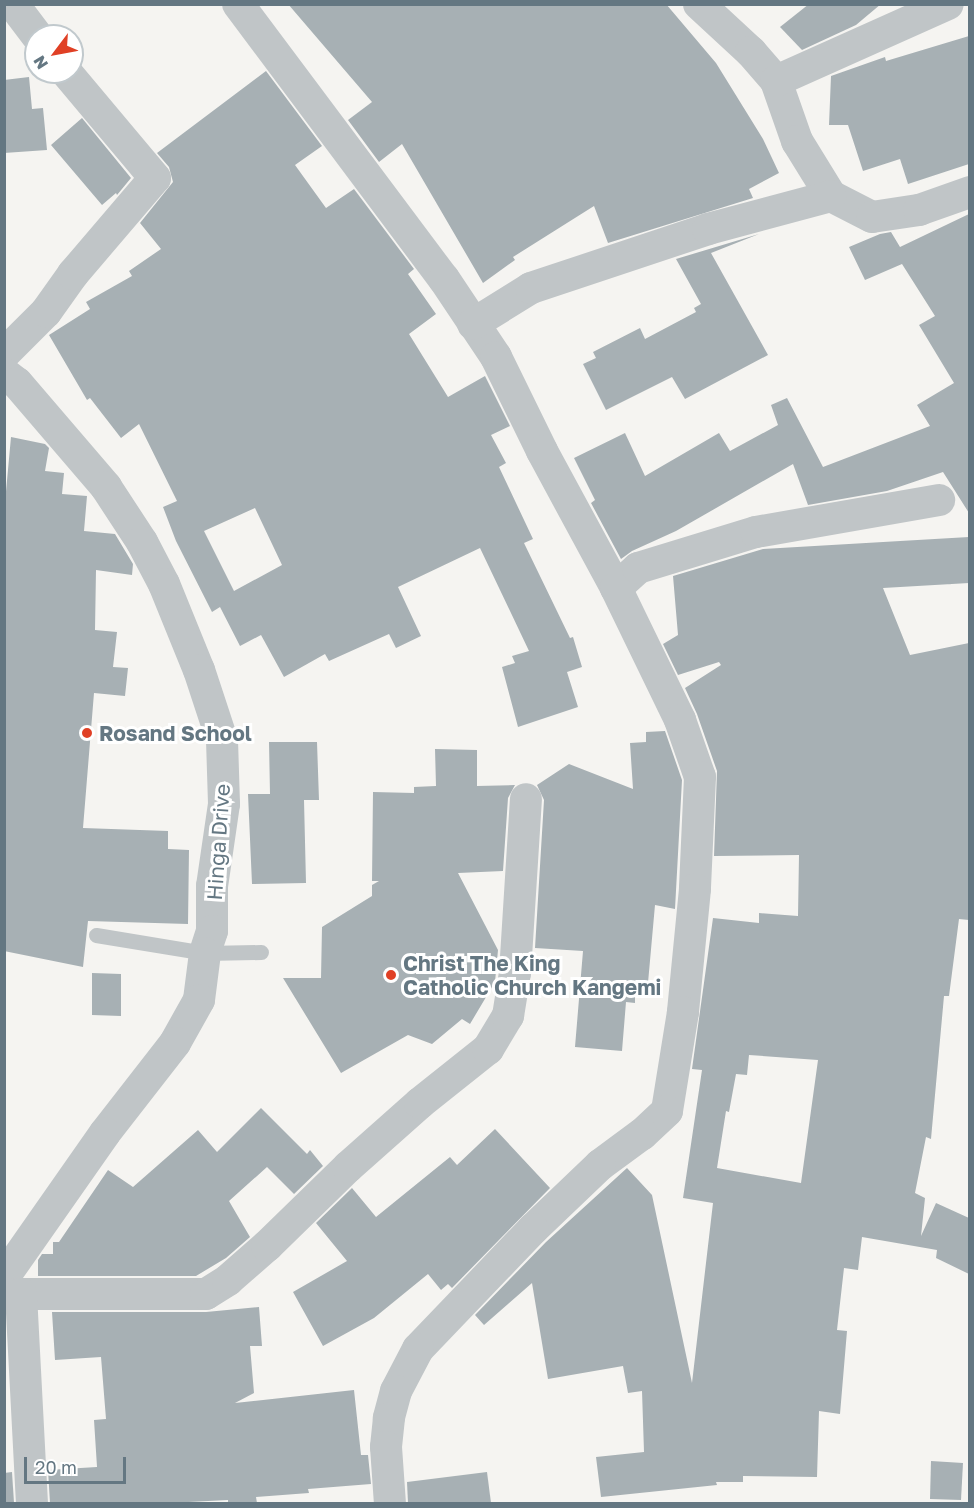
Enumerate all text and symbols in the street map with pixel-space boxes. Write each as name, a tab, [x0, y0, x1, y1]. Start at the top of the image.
north arrow	[24, 24, 84, 84]
text: N	[29, 52, 52, 73]
place label: Rosand School	[99, 720, 252, 746]
marker: Rosand School	[80, 726, 94, 740]
street label: Hinga Drive	[201, 783, 235, 901]
place label: Christ The King Catholic Church Kangemi	[403, 950, 661, 1000]
marker: Christ The King Catholic Church Kangemi	[384, 968, 398, 982]
scale bar	[27, 1445, 129, 1483]
text: 20 m	[35, 1456, 77, 1478]

